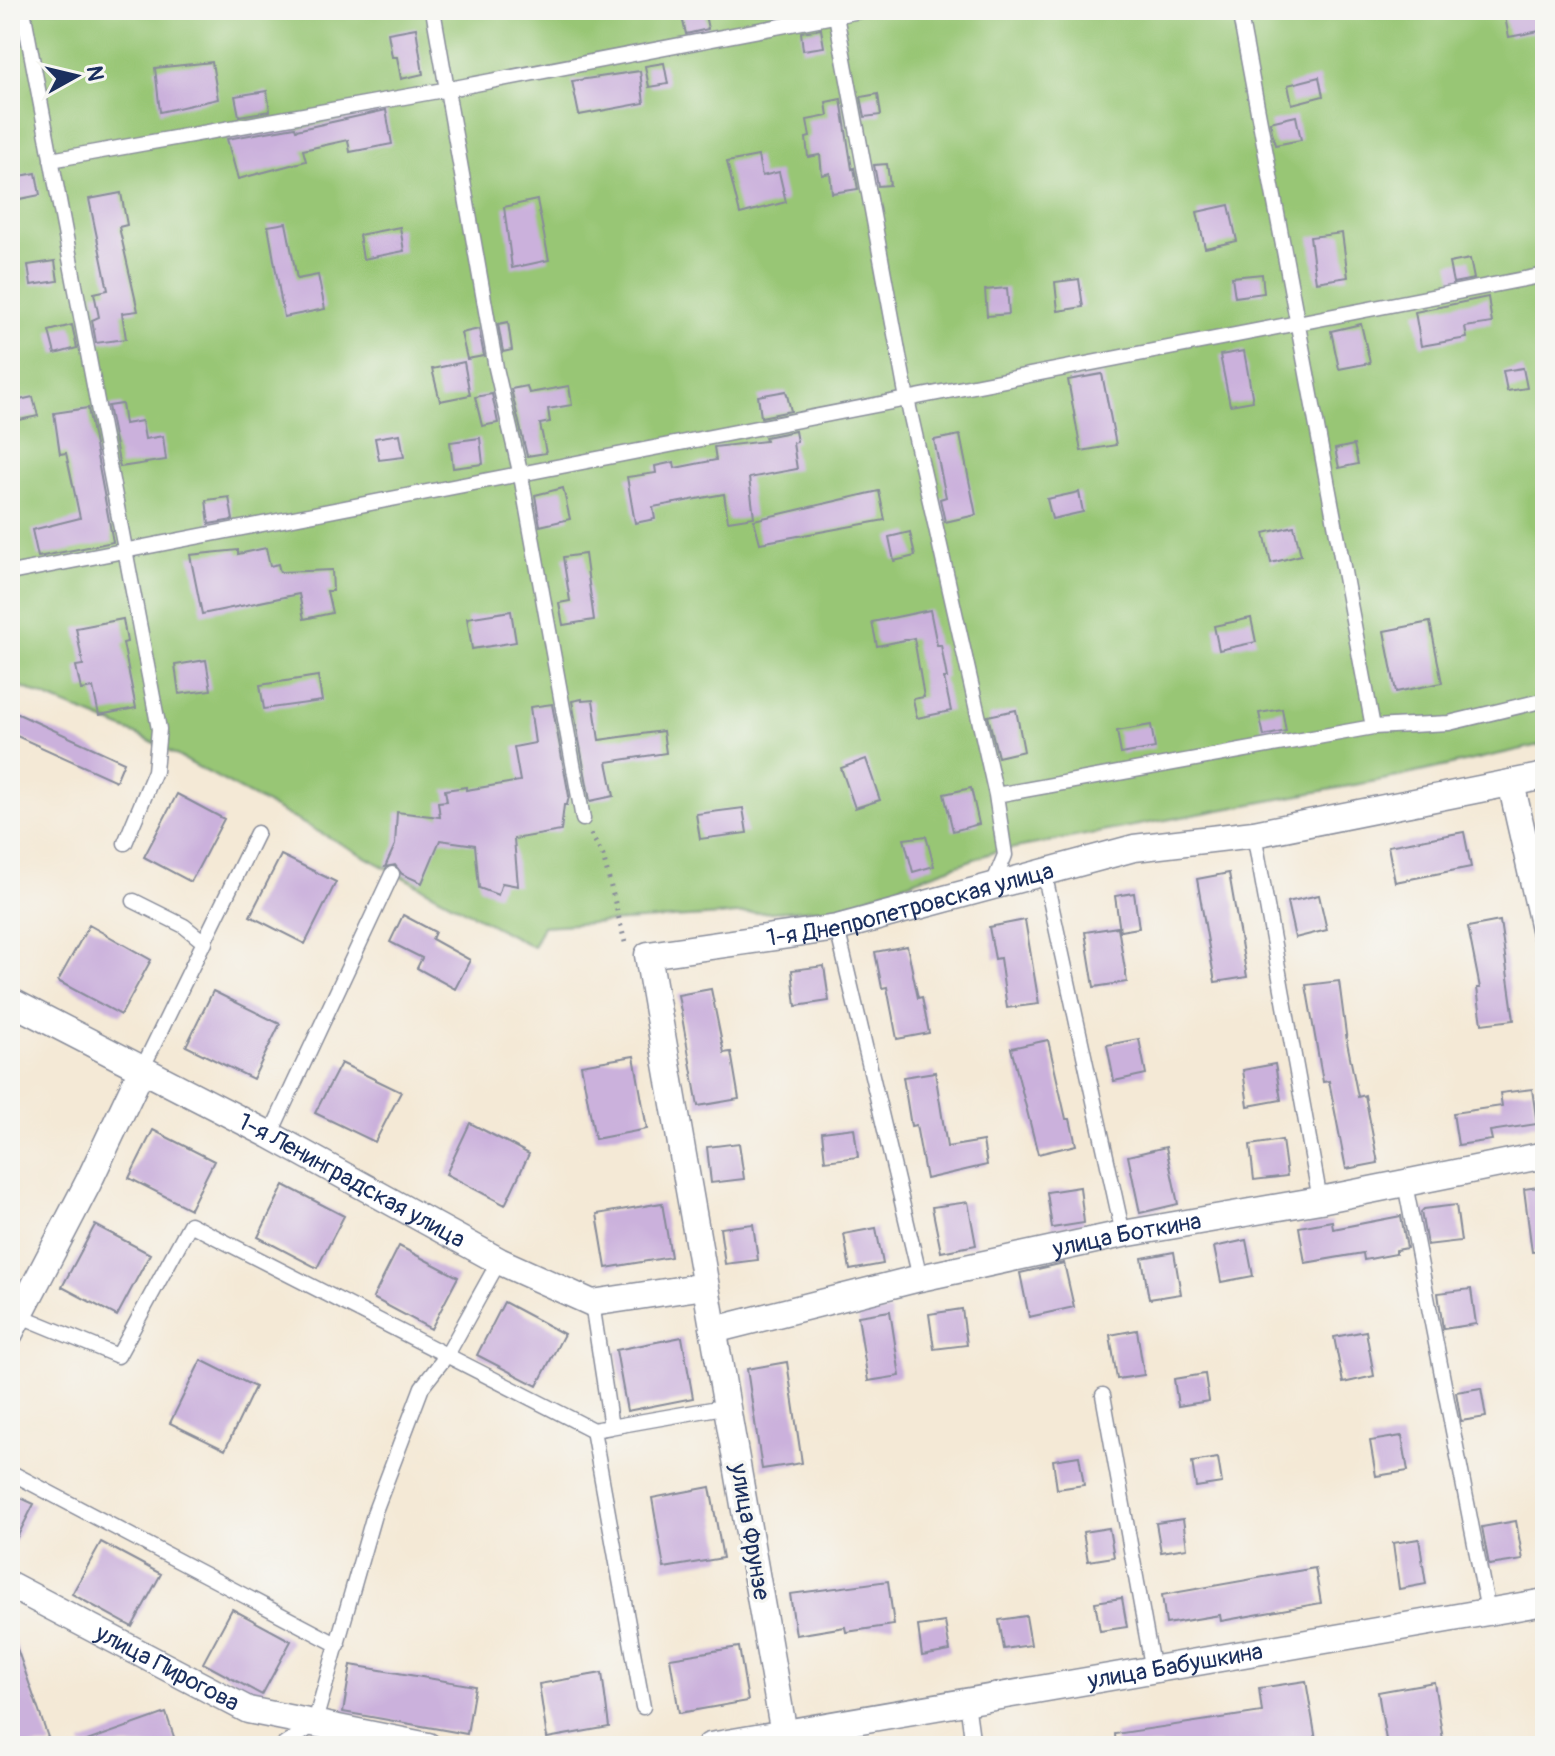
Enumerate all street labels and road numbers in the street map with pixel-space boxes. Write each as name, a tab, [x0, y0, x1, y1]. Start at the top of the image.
street label: 1-я Днепропетровская улица	[764, 856, 1057, 952]
street label: 1-я Ленинградская улица	[233, 1107, 470, 1254]
street label: улица Боткина	[1049, 1206, 1203, 1264]
street label: улица Фрунзе	[724, 1461, 776, 1603]
street label: улица Пирогова	[90, 1618, 244, 1717]
street label: улица Бабушкина	[1084, 1636, 1265, 1695]

